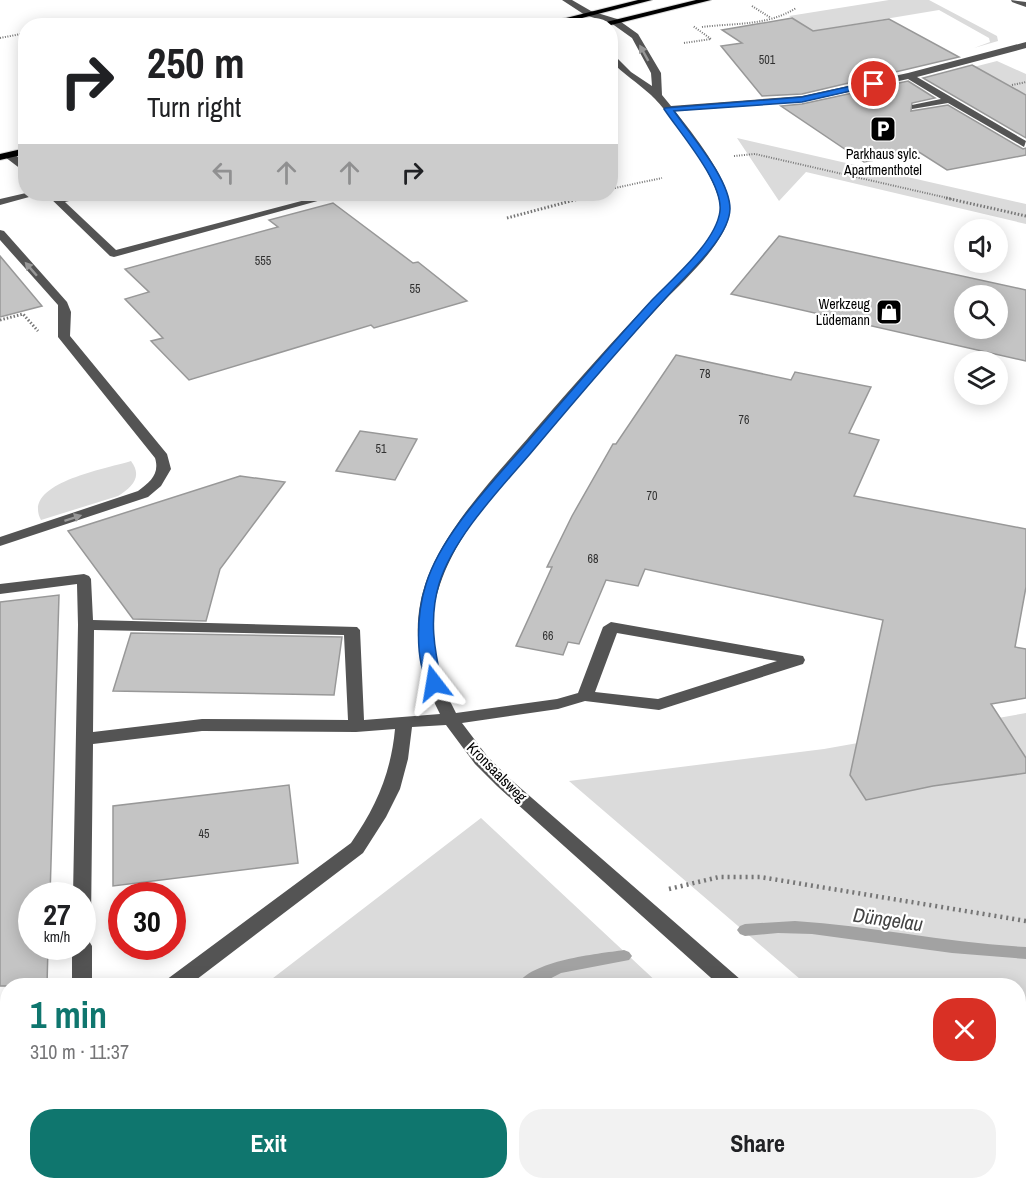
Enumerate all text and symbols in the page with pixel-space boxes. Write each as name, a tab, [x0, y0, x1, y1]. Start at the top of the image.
text: 250 m	[147, 35, 245, 91]
icon: right	[48, 42, 126, 120]
one-way arrow	[639, 45, 650, 61]
house number: 501	[759, 52, 776, 68]
pin	[848, 58, 899, 109]
icon: arrive	[857, 67, 890, 100]
text: Turn right	[147, 89, 241, 125]
parking icon: Parkhaus sylc. Apartmenthotel	[868, 114, 898, 144]
place label: Parkhaus sylc. Apartmenthotel	[843, 145, 922, 179]
icon: left	[207, 156, 240, 189]
icon: ahead	[270, 156, 303, 189]
icon: ahead	[333, 156, 366, 189]
icon: right	[396, 156, 429, 189]
map controls	[954, 219, 1008, 405]
button: sound	[954, 219, 1008, 273]
house number: 555	[255, 253, 272, 269]
one-way arrow	[25, 262, 38, 277]
house number: 55	[410, 281, 421, 297]
button: search	[954, 285, 1008, 339]
place label: Werkzeug Lüdemann	[816, 295, 871, 329]
shop icon: Werkzeug Lüdemann	[874, 297, 904, 327]
button: layers	[954, 351, 1008, 405]
house number: 78	[700, 366, 710, 382]
house number: 76	[739, 412, 749, 428]
house number: 51	[376, 441, 387, 457]
house number: 70	[647, 488, 657, 504]
one-way arrow	[64, 513, 82, 522]
house number: 68	[588, 551, 598, 567]
house number: 66	[543, 628, 553, 644]
position arrow	[402, 651, 466, 715]
street label: Kronsaalsweg	[462, 737, 532, 807]
house number: 45	[199, 826, 210, 842]
speed limit sign: 30	[108, 882, 186, 960]
text: 27	[43, 894, 71, 934]
water label: Düngelau	[851, 901, 925, 937]
text: km/h	[44, 926, 70, 947]
text: 1 min	[30, 991, 107, 1039]
button: close	[933, 998, 996, 1061]
text: 310 m · 11:37	[30, 1038, 129, 1065]
button: Exit	[30, 1109, 507, 1178]
button: Share	[519, 1109, 996, 1178]

